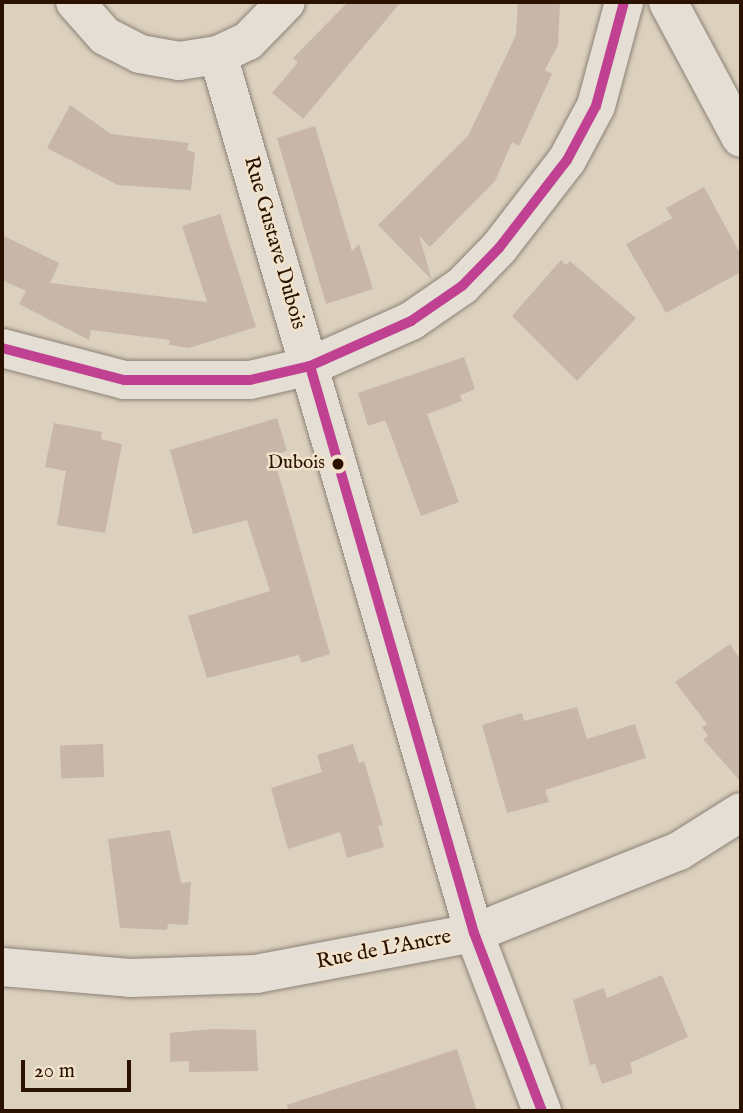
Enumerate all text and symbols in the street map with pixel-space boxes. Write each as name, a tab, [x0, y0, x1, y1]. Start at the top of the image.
street label: Rue Gustave Dubois	[237, 154, 311, 332]
place label: Dubois	[268, 453, 325, 475]
marker: Dubois	[331, 457, 345, 471]
street label: Rue de L'Ancre	[315, 925, 453, 975]
scale bar	[24, 1046, 135, 1090]
text: 20 m	[34, 1058, 75, 1085]

